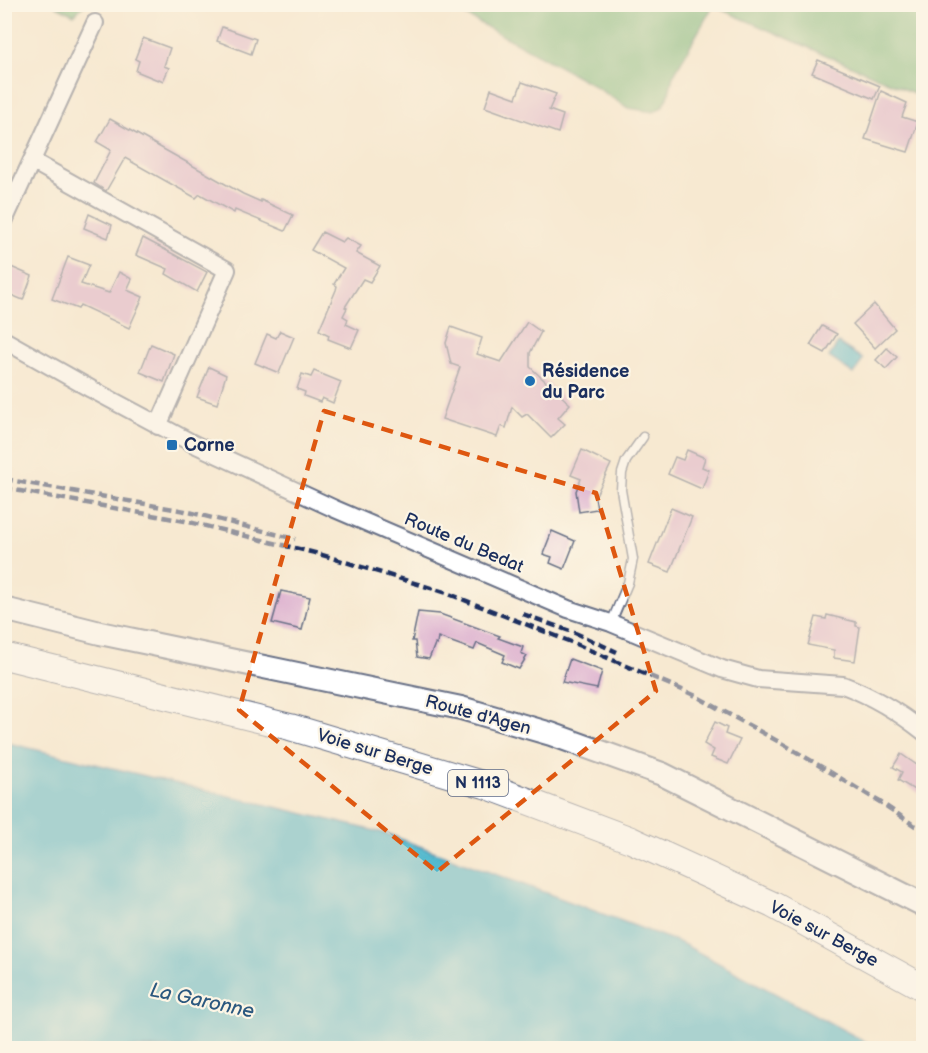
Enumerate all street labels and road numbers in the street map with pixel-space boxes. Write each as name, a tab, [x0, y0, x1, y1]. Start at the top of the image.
street label: Route du Bedat	[401, 508, 527, 578]
street label: Route d'Agen	[423, 691, 533, 739]
street label: Voie sur Berge	[314, 724, 436, 780]
road number: N 1113	[448, 770, 508, 796]
street label: Voie sur Berge	[766, 897, 882, 972]

